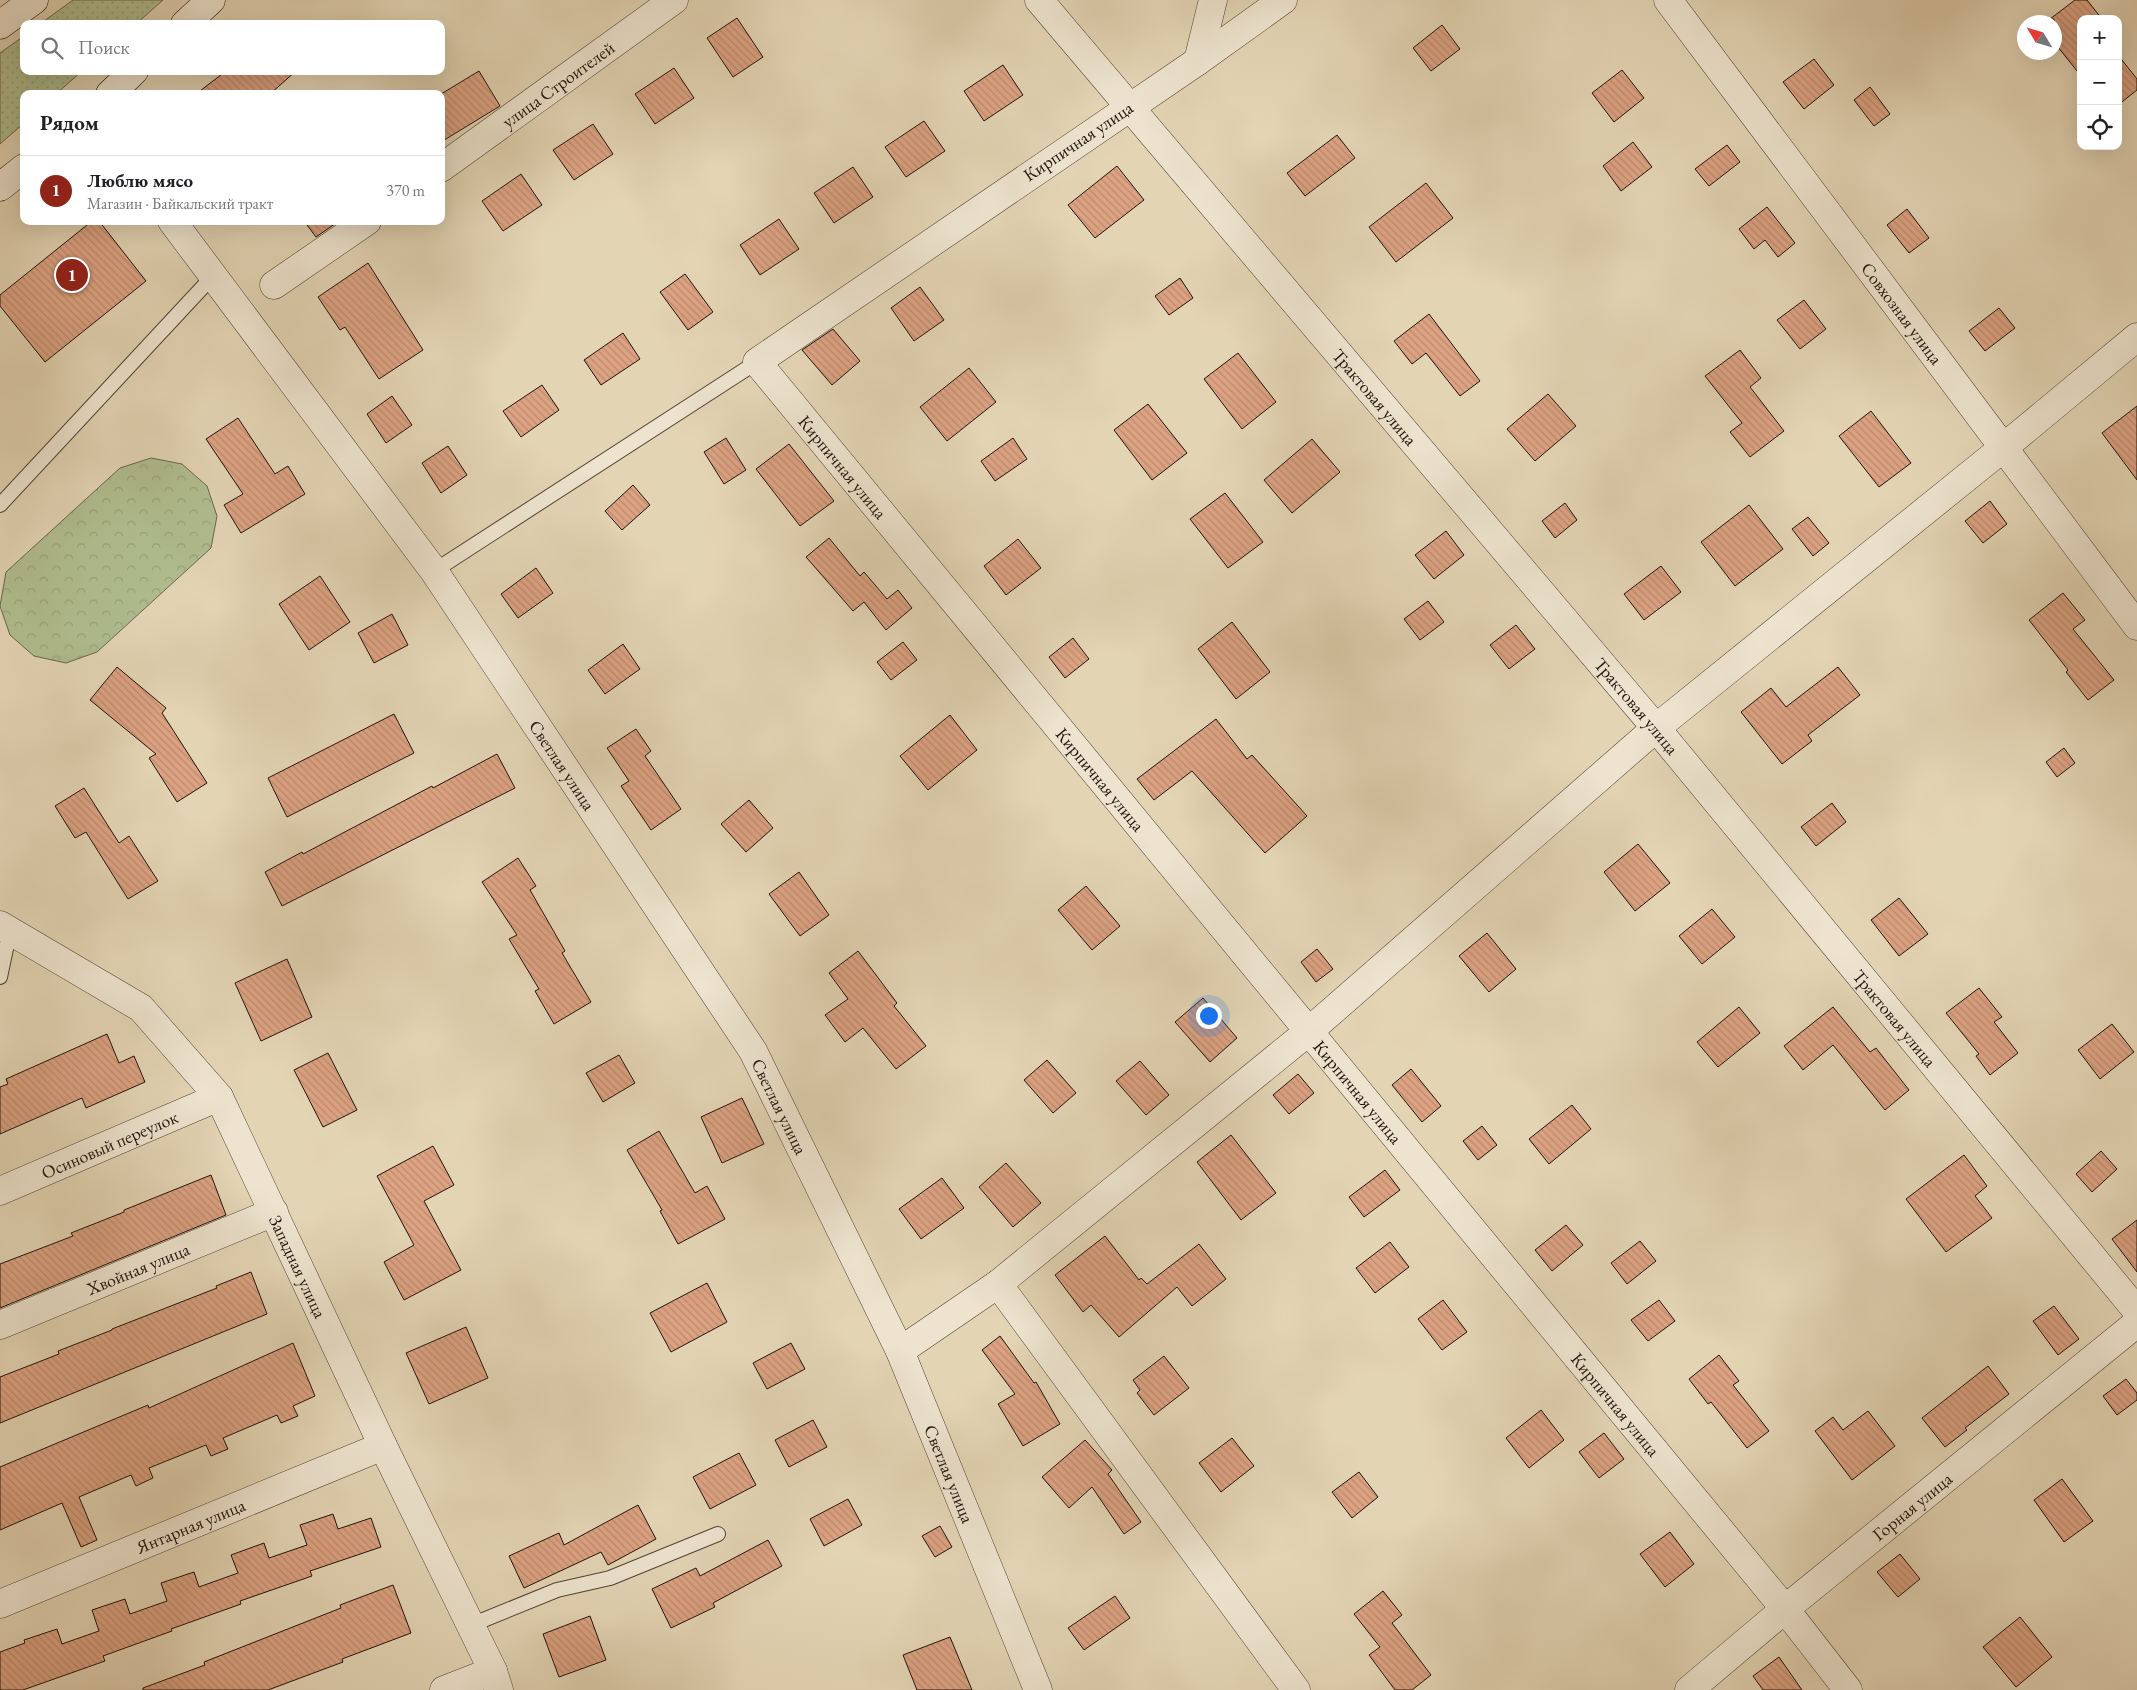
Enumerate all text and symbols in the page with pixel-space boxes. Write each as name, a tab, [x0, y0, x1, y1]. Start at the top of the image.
north arrow	[2017, 15, 2062, 60]
map controls	[2077, 15, 2122, 150]
button: +	[2077, 15, 2122, 60]
search box	[20, 20, 445, 75]
icon: search	[38, 34, 66, 62]
text: Поиск	[78, 35, 130, 60]
street label: улица Строителей	[497, 35, 619, 132]
button: −	[2077, 60, 2122, 105]
street label: Кирпичная улица	[1019, 95, 1138, 186]
button: locate	[2077, 105, 2122, 150]
text: Рядом	[40, 109, 99, 136]
text: Люблю мясо	[87, 168, 193, 193]
text: 1	[52, 180, 60, 201]
text: 370 m	[386, 180, 425, 201]
text: Магазин · Байкальский тракт	[87, 193, 273, 214]
pin: 1	[56, 256, 88, 294]
street label: Совхозная улица	[1857, 257, 1949, 369]
street label: Трактовая улица	[1328, 344, 1423, 450]
street label: Кирпичная улица	[794, 410, 893, 524]
street label: Трактовая улица	[1590, 652, 1685, 760]
street label: Светлая улица	[524, 715, 602, 815]
street label: Кирпичная улица	[1051, 722, 1151, 836]
street label: Трактовая улица	[1848, 964, 1943, 1072]
your location	[1196, 1003, 1222, 1029]
street label: Кирпичная улица	[1309, 1035, 1408, 1149]
street label: Светлая улица	[747, 1054, 814, 1159]
street label: Осиновый переулок	[38, 1104, 182, 1184]
street label: Западная улица	[265, 1211, 333, 1322]
street label: Хвойная улица	[82, 1236, 193, 1300]
street label: Кирпичная улица	[1567, 1347, 1666, 1461]
street label: Светлая улица	[920, 1421, 980, 1527]
street label: Горная улица	[1867, 1466, 1957, 1545]
street label: Янтарная улица	[132, 1492, 249, 1559]

